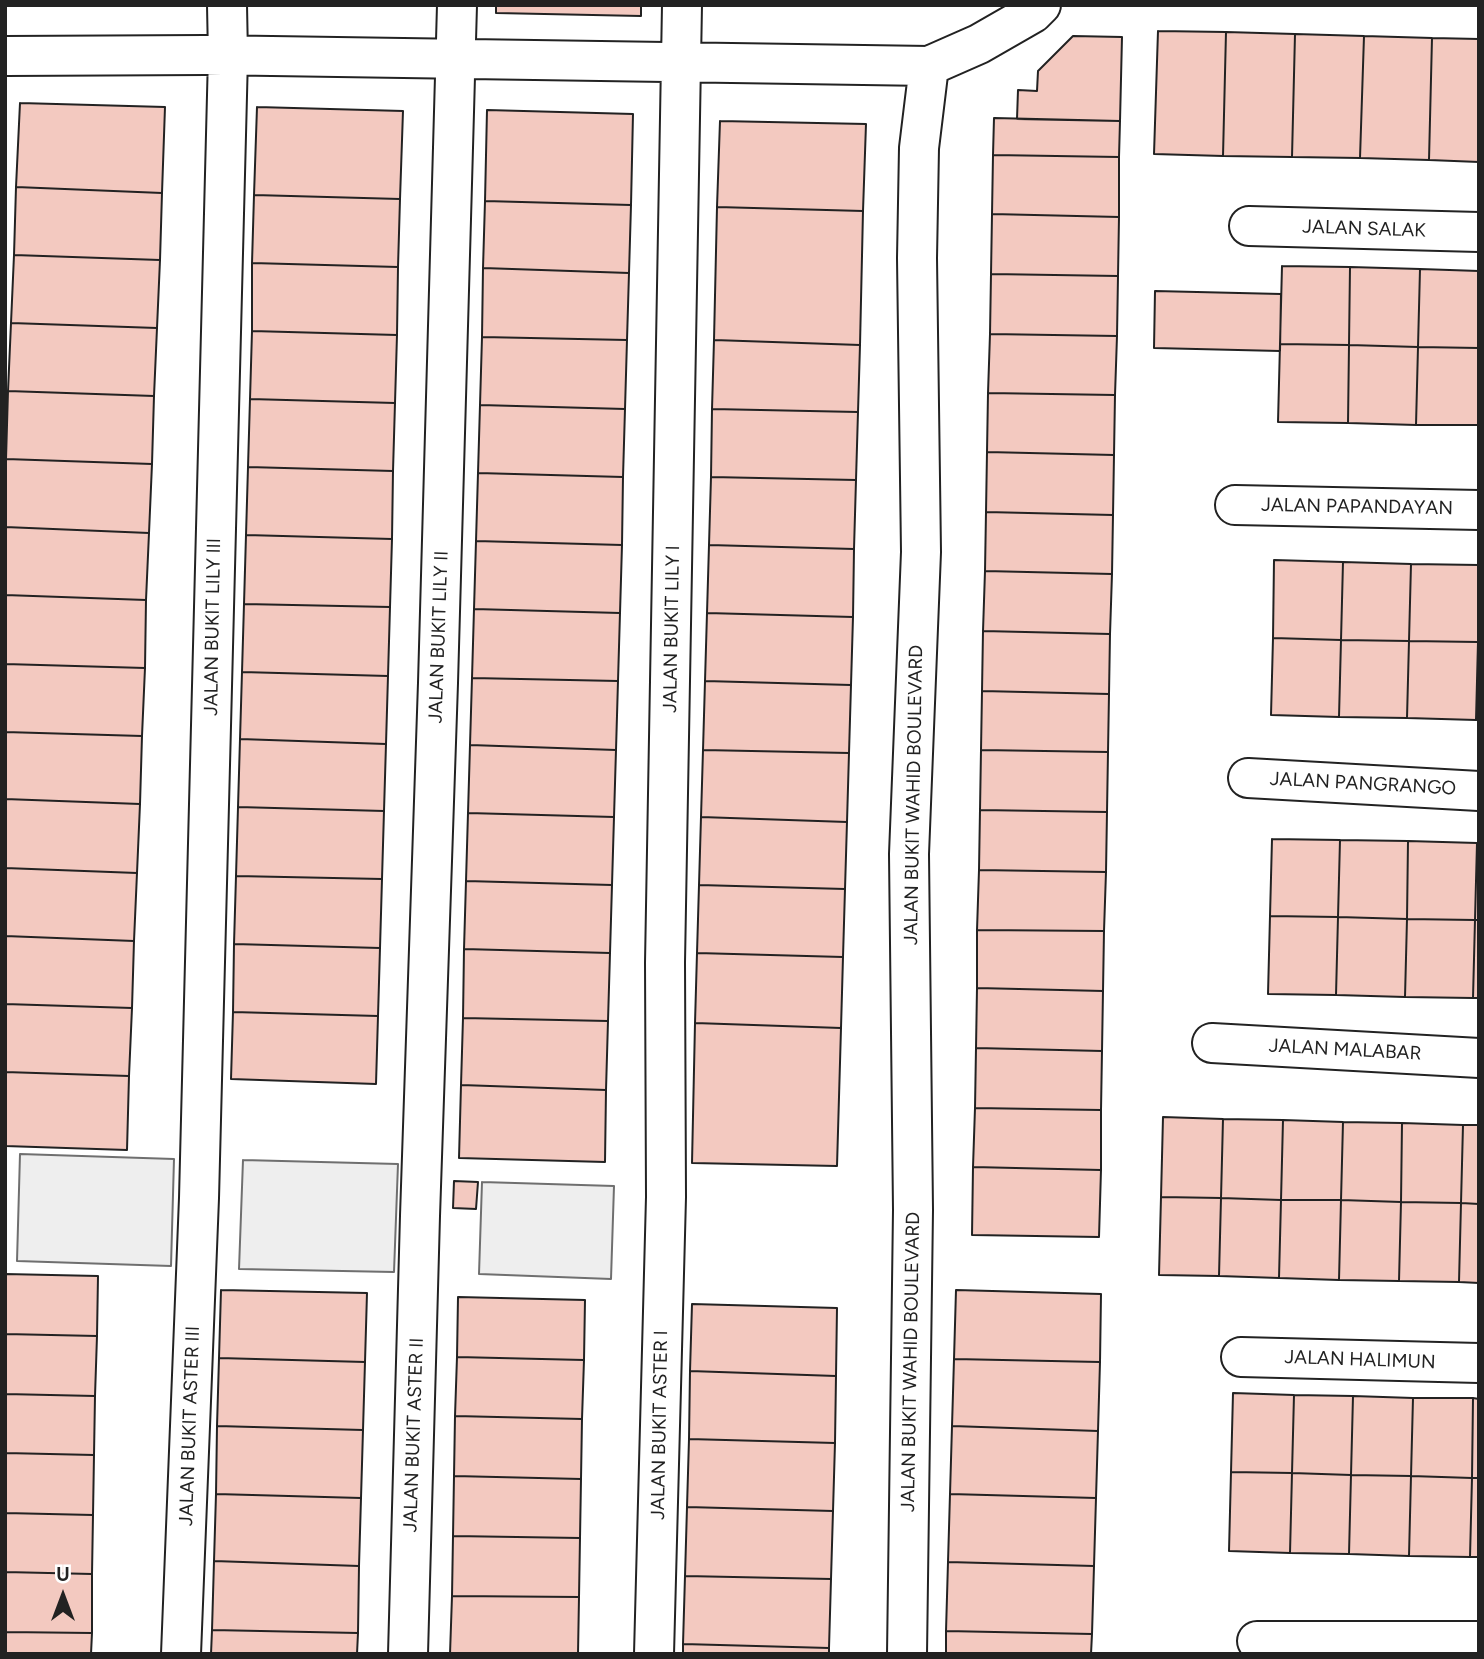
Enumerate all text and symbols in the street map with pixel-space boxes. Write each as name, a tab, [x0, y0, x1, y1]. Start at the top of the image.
street label: JALAN SALAK	[1302, 215, 1426, 243]
street label: JALAN PAPANDAYAN	[1261, 494, 1453, 520]
street label: JALAN BUKIT LILY III	[200, 538, 226, 716]
street label: JALAN BUKIT LILY I	[659, 545, 685, 713]
street label: JALAN BUKIT LILY II	[425, 550, 453, 724]
street label: JALAN BUKIT WAHID BOULEVARD	[900, 645, 928, 945]
street label: JALAN PANGRANGO	[1269, 768, 1457, 800]
street label: JALAN MALABAR	[1268, 1035, 1422, 1065]
street label: JALAN BUKIT WAHID BOULEVARD	[897, 1212, 925, 1512]
street label: JALAN BUKIT ASTER III	[175, 1326, 205, 1526]
street label: JALAN BUKIT ASTER I	[647, 1330, 673, 1520]
street label: JALAN BUKIT ASTER II	[399, 1337, 429, 1533]
street label: JALAN HALIMUN	[1284, 1346, 1436, 1374]
north arrow	[28, 1561, 98, 1631]
text: U	[56, 1563, 70, 1586]

